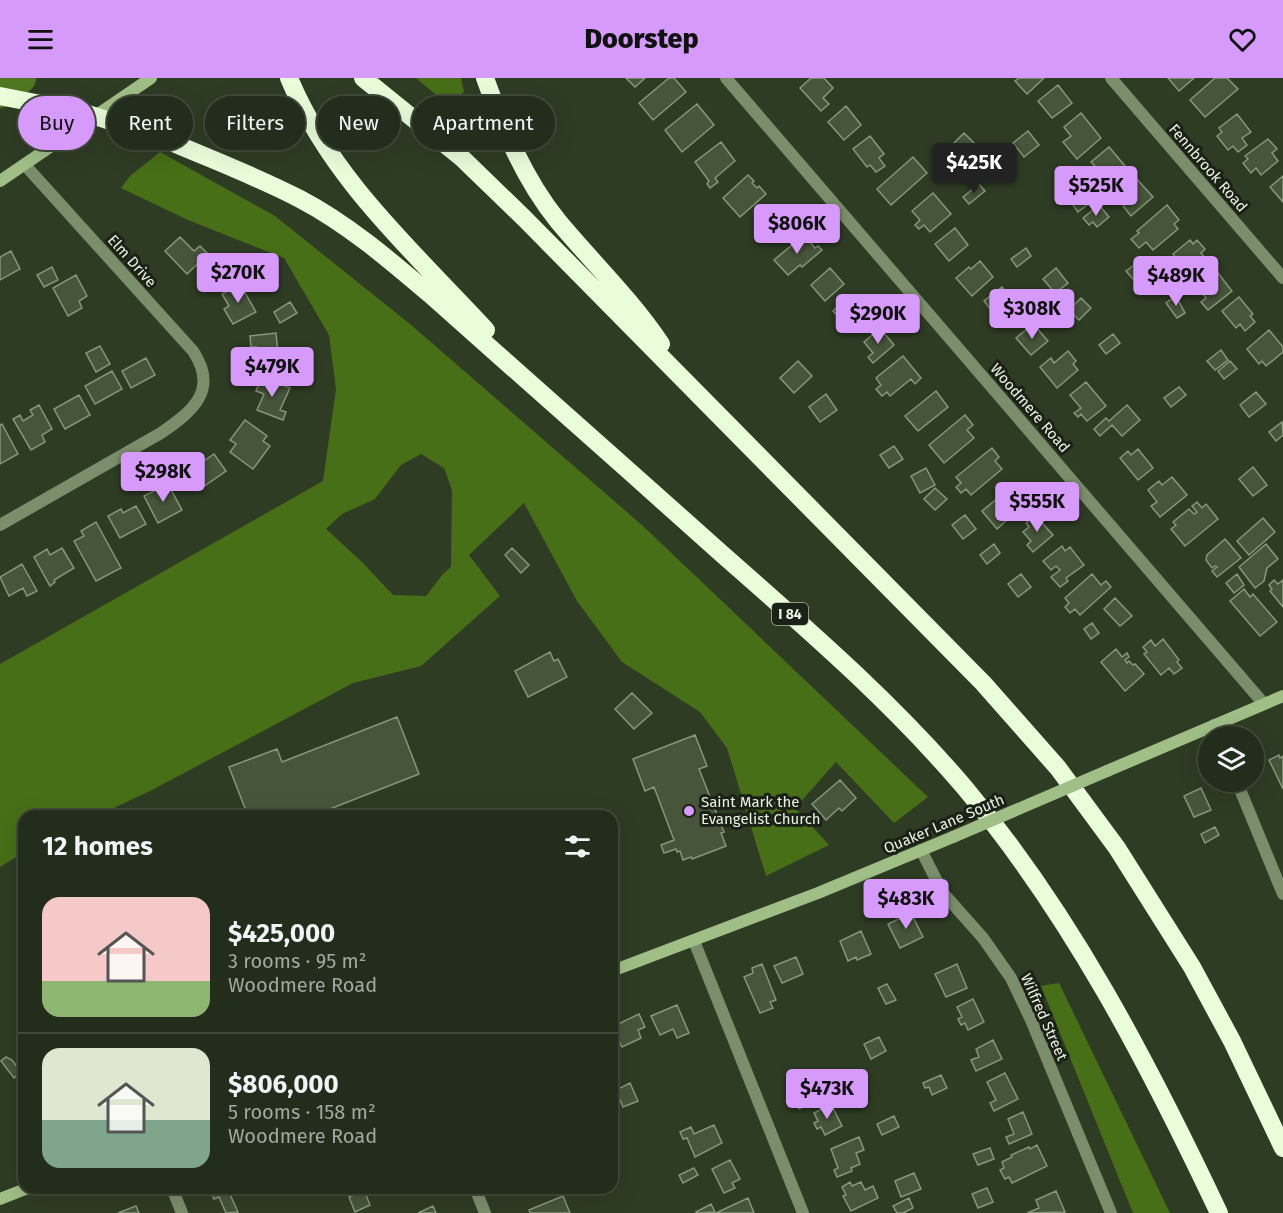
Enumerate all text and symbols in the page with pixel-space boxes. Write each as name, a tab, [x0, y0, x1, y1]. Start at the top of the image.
icon: menu	[24, 23, 57, 56]
text: Doorstep	[584, 23, 699, 55]
icon: heart	[1226, 23, 1259, 56]
chip: Buy	[18, 96, 95, 150]
chip: Rent	[107, 96, 193, 150]
chip: Filters	[205, 96, 305, 150]
chip: New	[317, 96, 400, 150]
chip: Apartment	[412, 96, 555, 150]
street label: Fennbrook Road	[1165, 120, 1251, 216]
pin: $425K	[932, 143, 1016, 194]
text: $425K	[946, 150, 1002, 174]
pin: $525K	[1054, 166, 1138, 217]
text: $525K	[1068, 173, 1124, 197]
pin: $806K	[755, 204, 839, 255]
text: $806K	[768, 211, 826, 235]
street label: Elm Drive	[104, 231, 160, 291]
pin: $270K	[196, 253, 280, 304]
pin: $489K	[1134, 256, 1218, 307]
text: $270K	[211, 260, 265, 284]
text: $489K	[1147, 263, 1205, 287]
pin: $308K	[990, 289, 1074, 340]
pin: $290K	[836, 294, 920, 345]
text: $308K	[1003, 296, 1061, 320]
text: $290K	[850, 301, 906, 325]
pin: $479K	[230, 347, 314, 398]
text: $479K	[245, 354, 299, 378]
street label: Woodmere Road	[987, 360, 1073, 456]
pin: $298K	[121, 452, 205, 503]
text: $298K	[135, 459, 191, 483]
pin: $555K	[995, 482, 1079, 533]
text: $555K	[1009, 489, 1065, 513]
road number: I 84	[772, 603, 808, 625]
map controls	[1198, 726, 1264, 792]
button: layers	[1198, 726, 1264, 792]
street label: Quaker Lane South	[881, 791, 1007, 857]
place label: Saint Mark the Evangelist Church	[701, 793, 821, 828]
marker: Saint Mark the Evangelist Church	[682, 804, 696, 818]
icon: filters	[561, 830, 594, 863]
text: 12 homes	[42, 831, 153, 862]
pin: $483K	[864, 879, 948, 930]
text: $483K	[878, 886, 934, 910]
text: $425,000	[228, 918, 335, 949]
icon: home	[90, 921, 162, 993]
text: 3 rooms · 95 m²	[228, 949, 367, 973]
street label: Wilfred Street	[1017, 971, 1071, 1064]
text: Woodmere Road	[228, 973, 377, 997]
text: $806,000	[228, 1069, 339, 1100]
pin: $473K	[785, 1069, 869, 1120]
icon: home	[90, 1072, 162, 1144]
text: $473K	[800, 1076, 854, 1100]
text: 5 rooms · 158 m²	[228, 1100, 376, 1124]
text: Woodmere Road	[228, 1124, 377, 1148]

